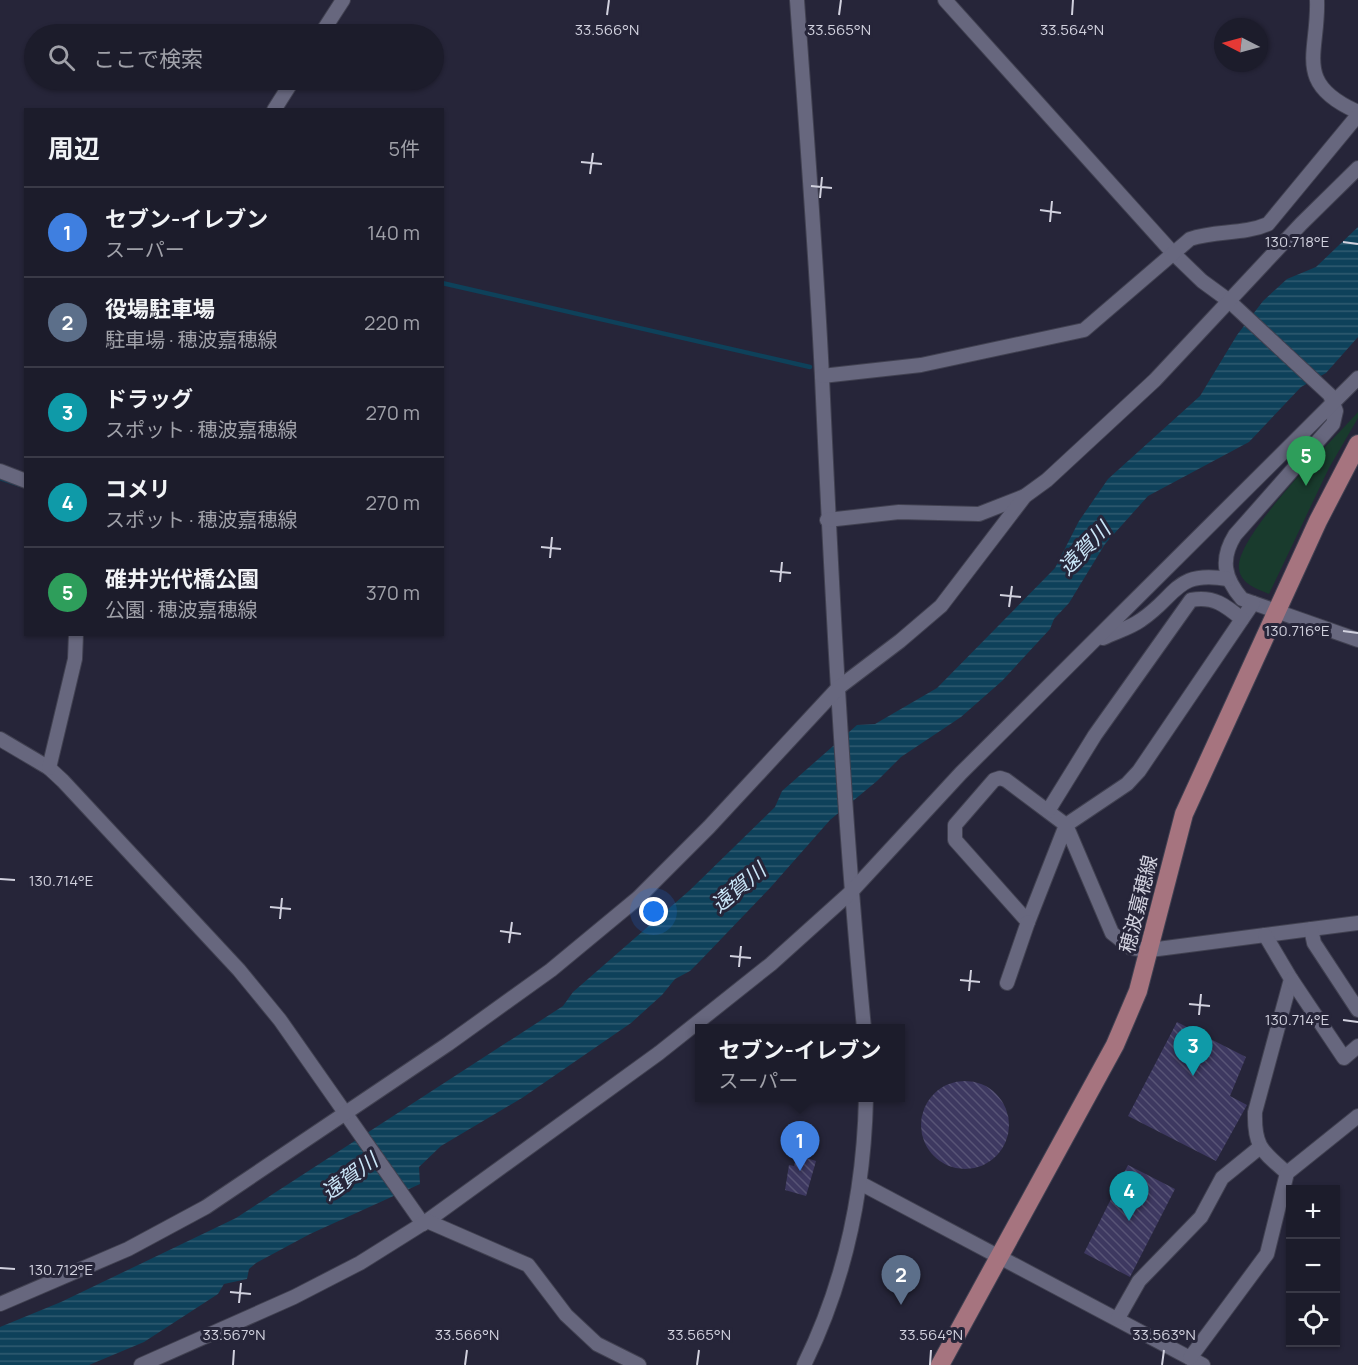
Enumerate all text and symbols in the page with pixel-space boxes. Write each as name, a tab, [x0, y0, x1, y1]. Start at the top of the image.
north arrow	[1214, 18, 1268, 72]
text: 33.566°N	[575, 19, 639, 40]
text: 33.565°N	[807, 19, 871, 40]
text: 33.564°N	[1040, 19, 1104, 40]
search box	[24, 24, 444, 90]
icon: search	[45, 41, 78, 74]
text: ここで検索	[93, 44, 203, 74]
text: 周辺	[48, 130, 100, 166]
text: 5件	[388, 135, 420, 162]
text: セブン-イレブン	[105, 204, 268, 234]
text: 1	[63, 219, 72, 246]
text: 140 m	[367, 219, 420, 246]
text: 130.718°E	[1265, 231, 1329, 252]
text: スーパー	[105, 236, 185, 263]
text: 役場駐車場	[105, 294, 215, 324]
text: 2	[62, 309, 73, 336]
text: 220 m	[364, 309, 420, 336]
text: 駐車場 · 穂波嘉穂線	[105, 326, 278, 353]
text: ドラッグ	[105, 384, 193, 414]
text: 3	[62, 399, 73, 426]
text: 270 m	[365, 399, 420, 426]
text: スポット · 穂波嘉穂線	[105, 416, 298, 443]
pin: 5	[1286, 436, 1326, 486]
text: コメリ	[105, 474, 171, 504]
text: 4	[61, 489, 74, 516]
text: 270 m	[365, 489, 420, 516]
text: スポット · 穂波嘉穂線	[105, 506, 298, 533]
water label: 遠賀川	[1052, 514, 1117, 580]
text: 碓井光代橋公園	[105, 564, 259, 594]
text: 5	[62, 579, 73, 606]
text: 370 m	[366, 579, 420, 606]
text: 公園 · 穂波嘉穂線	[105, 596, 258, 623]
text: 130.716°E	[1264, 620, 1330, 641]
street label: 穂波嘉穂線	[1113, 852, 1163, 956]
water label: 遠賀川	[705, 855, 773, 918]
text: 130.714°E	[29, 870, 93, 891]
your location	[639, 897, 668, 926]
text: 130.714°E	[1265, 1009, 1329, 1030]
popup	[695, 1024, 905, 1102]
pin: 3	[1174, 1026, 1212, 1076]
text: セブン-イレブン	[718, 1035, 882, 1065]
text: スーパー	[718, 1067, 798, 1094]
pin: 1	[780, 1122, 820, 1171]
water label: 遠賀川	[315, 1145, 384, 1206]
pin: 4	[1110, 1172, 1148, 1221]
map controls	[1286, 1185, 1340, 1347]
button: +	[1286, 1185, 1340, 1239]
button: −	[1286, 1239, 1340, 1293]
pin: 2	[882, 1256, 920, 1305]
text: 130.712°E	[29, 1259, 93, 1280]
button: locate	[1286, 1293, 1340, 1347]
text: 33.567°N	[203, 1324, 265, 1345]
text: 33.566°N	[435, 1324, 499, 1345]
text: 33.565°N	[667, 1324, 731, 1345]
text: 33.564°N	[899, 1324, 963, 1345]
text: 33.563°N	[1132, 1324, 1196, 1345]

